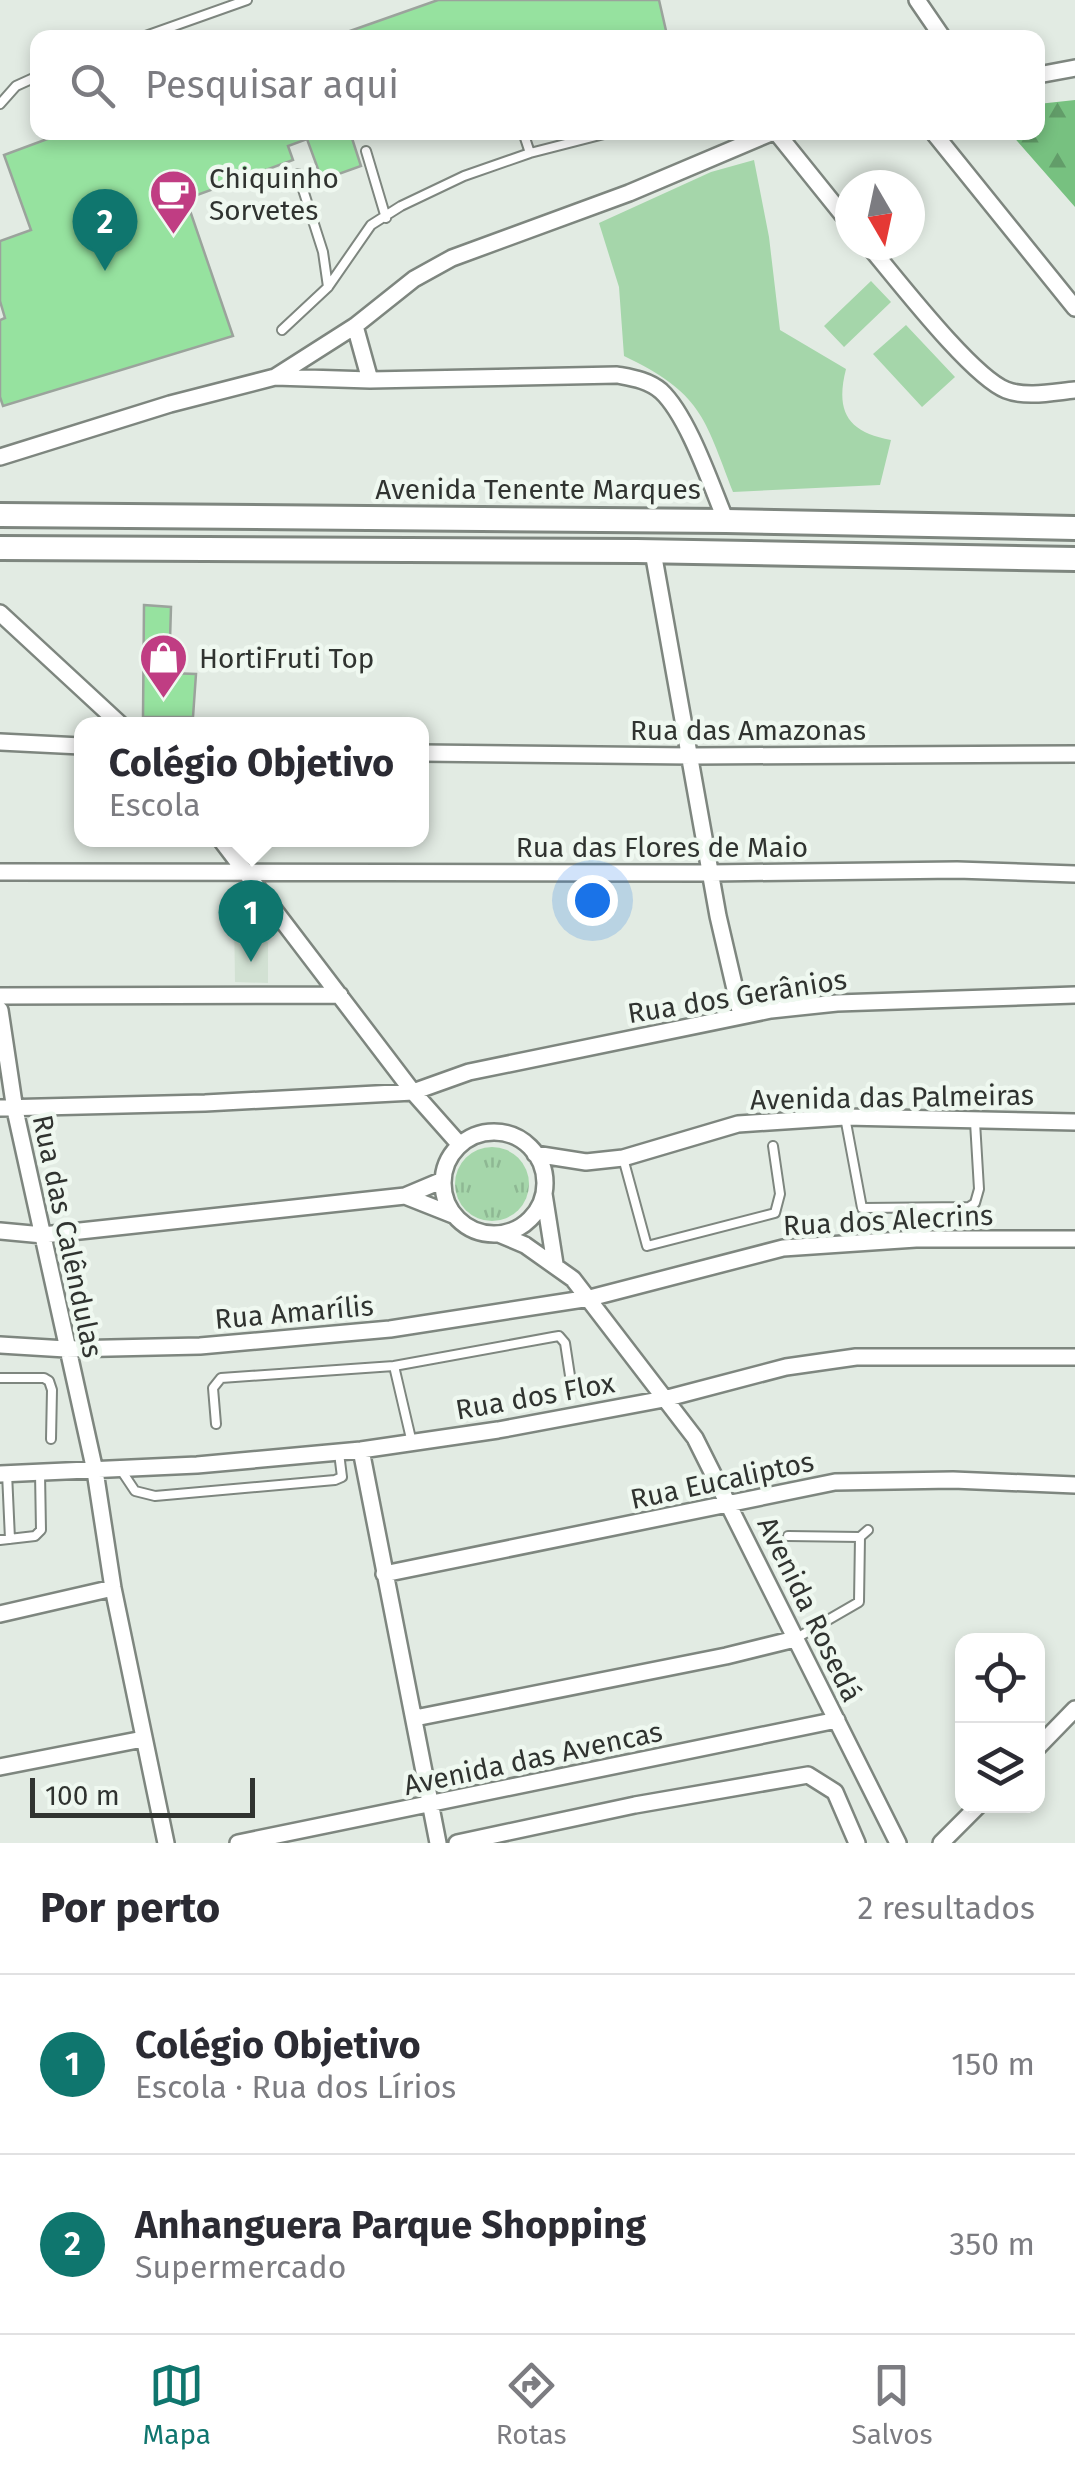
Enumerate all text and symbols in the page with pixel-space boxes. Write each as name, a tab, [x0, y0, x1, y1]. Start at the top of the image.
search box	[30, 30, 1045, 140]
icon: search	[65, 58, 120, 113]
text: Pesquisar aqui	[145, 62, 399, 108]
place label: Chiquinho Sorvetes	[209, 162, 339, 227]
cafe icon: Chiquinho Sorvetes	[148, 168, 200, 236]
north arrow	[835, 170, 925, 260]
pin: 2	[72, 188, 138, 271]
street label: Avenida Tenente Marques	[375, 473, 701, 506]
shop icon: HortiFruti Top	[138, 632, 190, 700]
place label: HortiFruti Top	[199, 642, 374, 675]
street label: Rua das Amazonas	[630, 714, 866, 747]
popup	[74, 717, 429, 847]
text: Colégio Objetivo	[109, 740, 394, 786]
text: Escola	[109, 786, 201, 824]
street label: Rua das Flores de Maio	[516, 831, 808, 864]
your location	[567, 875, 618, 926]
pin: 1	[218, 880, 284, 962]
street label: Rua dos Gerânios	[625, 963, 849, 1030]
street label: Avenida das Palmeiras	[750, 1079, 1034, 1116]
street label: Rua das Calêndulas	[26, 1112, 109, 1360]
street label: Rua dos Alecrins	[782, 1199, 994, 1242]
street label: Rua Amarílis	[213, 1289, 375, 1336]
street label: Rua dos Flox	[453, 1366, 617, 1427]
street label: Rua Eucaliptos	[627, 1445, 817, 1516]
street label: Avenida Rosedá	[750, 1511, 869, 1707]
map controls	[955, 1633, 1045, 1813]
button: locate	[955, 1633, 1045, 1723]
street label: Avenida das Avencas	[401, 1715, 665, 1802]
button: layers	[955, 1723, 1045, 1813]
scale bar	[30, 1773, 255, 1818]
text: 100 m	[45, 1779, 120, 1812]
text: Por perto	[40, 1883, 220, 1933]
text: 2 resultados	[857, 1889, 1035, 1927]
text: Colégio Objetivo	[135, 2022, 421, 2068]
text: 1	[65, 2045, 80, 2083]
text: 150 m	[951, 2045, 1035, 2083]
text: Escola · Rua dos Lírios	[135, 2068, 456, 2106]
text: Anhanguera Parque Shopping	[135, 2202, 646, 2248]
text: 2	[64, 2225, 81, 2263]
text: 350 m	[949, 2225, 1035, 2263]
text: Supermercado	[135, 2248, 346, 2286]
tab: Mapa	[142, 2358, 211, 2451]
tab: Rotas	[496, 2358, 567, 2451]
tab: Salvos	[851, 2358, 933, 2451]

